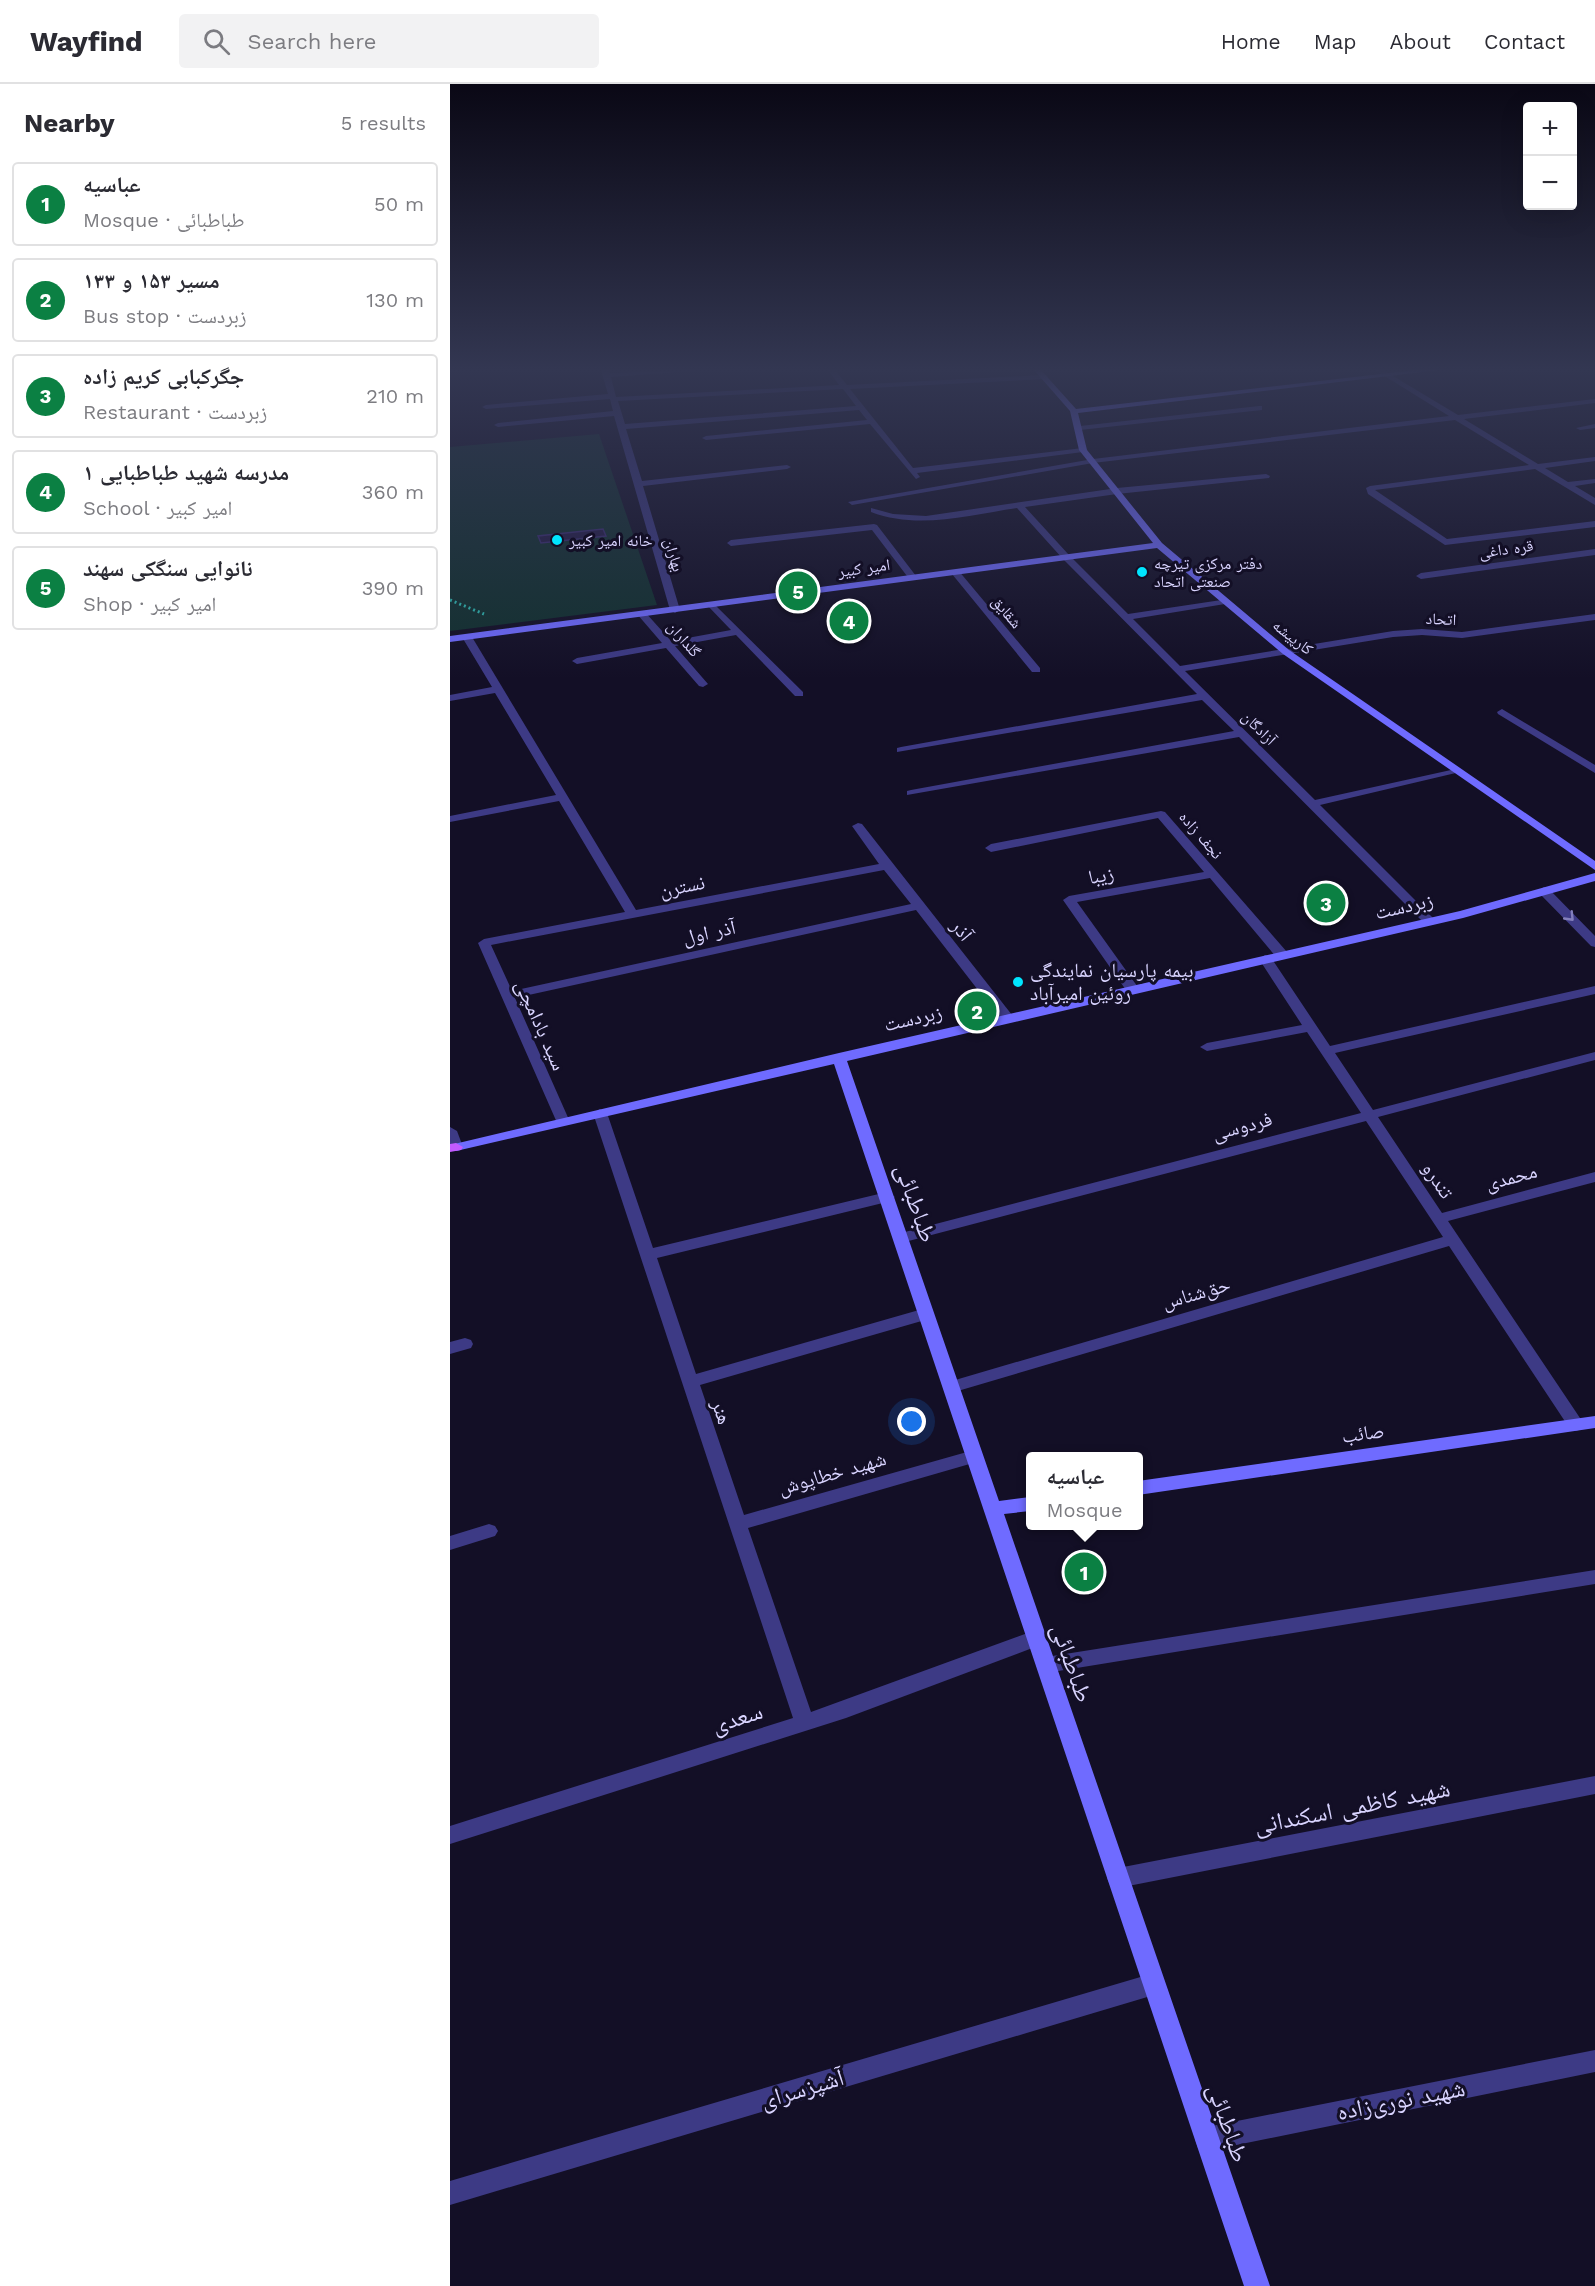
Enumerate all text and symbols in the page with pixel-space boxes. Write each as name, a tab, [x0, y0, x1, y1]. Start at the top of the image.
search box	[179, 14, 599, 68]
text: Wayfind	[30, 25, 143, 58]
icon: search	[200, 25, 233, 58]
text: Search here	[248, 29, 377, 54]
text: Home	[1221, 29, 1281, 54]
text: Map	[1314, 29, 1357, 54]
text: About	[1390, 29, 1451, 54]
text: Contact	[1484, 29, 1565, 54]
map controls	[1523, 102, 1577, 210]
button: +	[1523, 102, 1577, 156]
text: Nearby	[24, 108, 115, 138]
text: 5 results	[341, 111, 426, 135]
button: −	[1523, 156, 1577, 210]
text: عباسیه	[83, 172, 141, 197]
text: 1	[41, 192, 50, 216]
text: 50 m	[374, 192, 424, 216]
text: Mosque · طباطبائی	[83, 208, 245, 232]
text: مسیر ۱۵۳ و ۱۳۳	[83, 268, 220, 293]
text: 2	[40, 288, 51, 312]
text: 130 m	[366, 288, 424, 312]
text: Bus stop · زبردست	[83, 304, 246, 328]
text: جگرکبابی کریم زاده	[83, 364, 244, 389]
text: 3	[40, 384, 51, 408]
text: 210 m	[366, 384, 424, 408]
text: Restaurant · زبردست	[83, 400, 267, 424]
text: مدرسه شهید طباطبایی ۱	[83, 460, 289, 485]
text: 4	[39, 480, 52, 504]
text: 360 m	[362, 480, 424, 504]
text: School · امیر کبیر	[83, 496, 232, 520]
place label: خانه امیر کبیر	[568, 531, 653, 550]
marker: خانه امیر کبیر	[550, 533, 564, 547]
street label: بهاران	[659, 536, 688, 574]
street label: قره داغی	[1478, 536, 1535, 563]
place label: دفتر مرکزی تیرچه صنعتی اتحاد	[1154, 554, 1262, 592]
street label: امیر کبیر	[836, 555, 891, 581]
text: نانوایی سنگکی سهند	[83, 556, 253, 581]
marker: دفتر مرکزی تیرچه صنعتی اتحاد	[1135, 565, 1149, 579]
pin: 5	[778, 568, 818, 614]
text: 5	[40, 576, 51, 600]
text: 390 m	[362, 576, 424, 600]
text: Shop · امیر کبیر	[83, 592, 216, 616]
street label: شقایق	[987, 592, 1026, 633]
pin: 4	[830, 598, 868, 644]
street label: اتحاد	[1425, 609, 1457, 629]
street label: کارپیشه	[1269, 615, 1317, 659]
street label: گلداران	[663, 617, 705, 662]
street label: آزادگان	[1237, 707, 1281, 750]
street label: نجف زاده	[1175, 807, 1227, 863]
street label: زیبا	[1086, 861, 1116, 889]
street label: نسترن	[657, 870, 707, 902]
pin: 3	[1306, 880, 1346, 926]
street label: زبردست	[1373, 888, 1435, 924]
one-way arrow	[1562, 910, 1573, 921]
street label: آذر اول	[680, 914, 739, 949]
street label: آذر	[946, 914, 978, 946]
place label: بیمه پارسیان نمایندگی روئین امیرآباد	[1030, 958, 1193, 1005]
marker: بیمه پارسیان نمایندگی روئین امیرآباد	[1011, 975, 1025, 989]
street label: سید بادامچی	[510, 976, 572, 1074]
pin: 2	[958, 988, 996, 1034]
street label: زبردست	[882, 1000, 944, 1036]
street label: فردوسی	[1209, 1107, 1275, 1145]
street label: تندرو	[1417, 1157, 1459, 1203]
street label: محمدی	[1483, 1159, 1539, 1195]
street label: طباطبائی	[890, 1160, 942, 1246]
street label: حق‌شناس	[1159, 1272, 1233, 1314]
street label: هنر	[707, 1396, 737, 1427]
your location	[897, 1407, 926, 1436]
street label: صائب	[1340, 1418, 1386, 1448]
street label: شهید خطاپوش	[775, 1446, 889, 1500]
popup	[1026, 1452, 1143, 1530]
text: عباسیه	[1047, 1464, 1104, 1489]
text: Mosque	[1047, 1498, 1122, 1522]
pin: 1	[1064, 1550, 1104, 1594]
street label: طباطبائی	[1046, 1620, 1098, 1706]
street label: سعدی	[708, 1697, 766, 1739]
street label: شهید کاظمی اسکندانی	[1252, 1774, 1452, 1840]
street label: آشپزسرای	[757, 2063, 848, 2115]
street label: شهید نوری‌زاده	[1335, 2074, 1467, 2126]
street label: طباطبائی	[1202, 2080, 1254, 2166]

